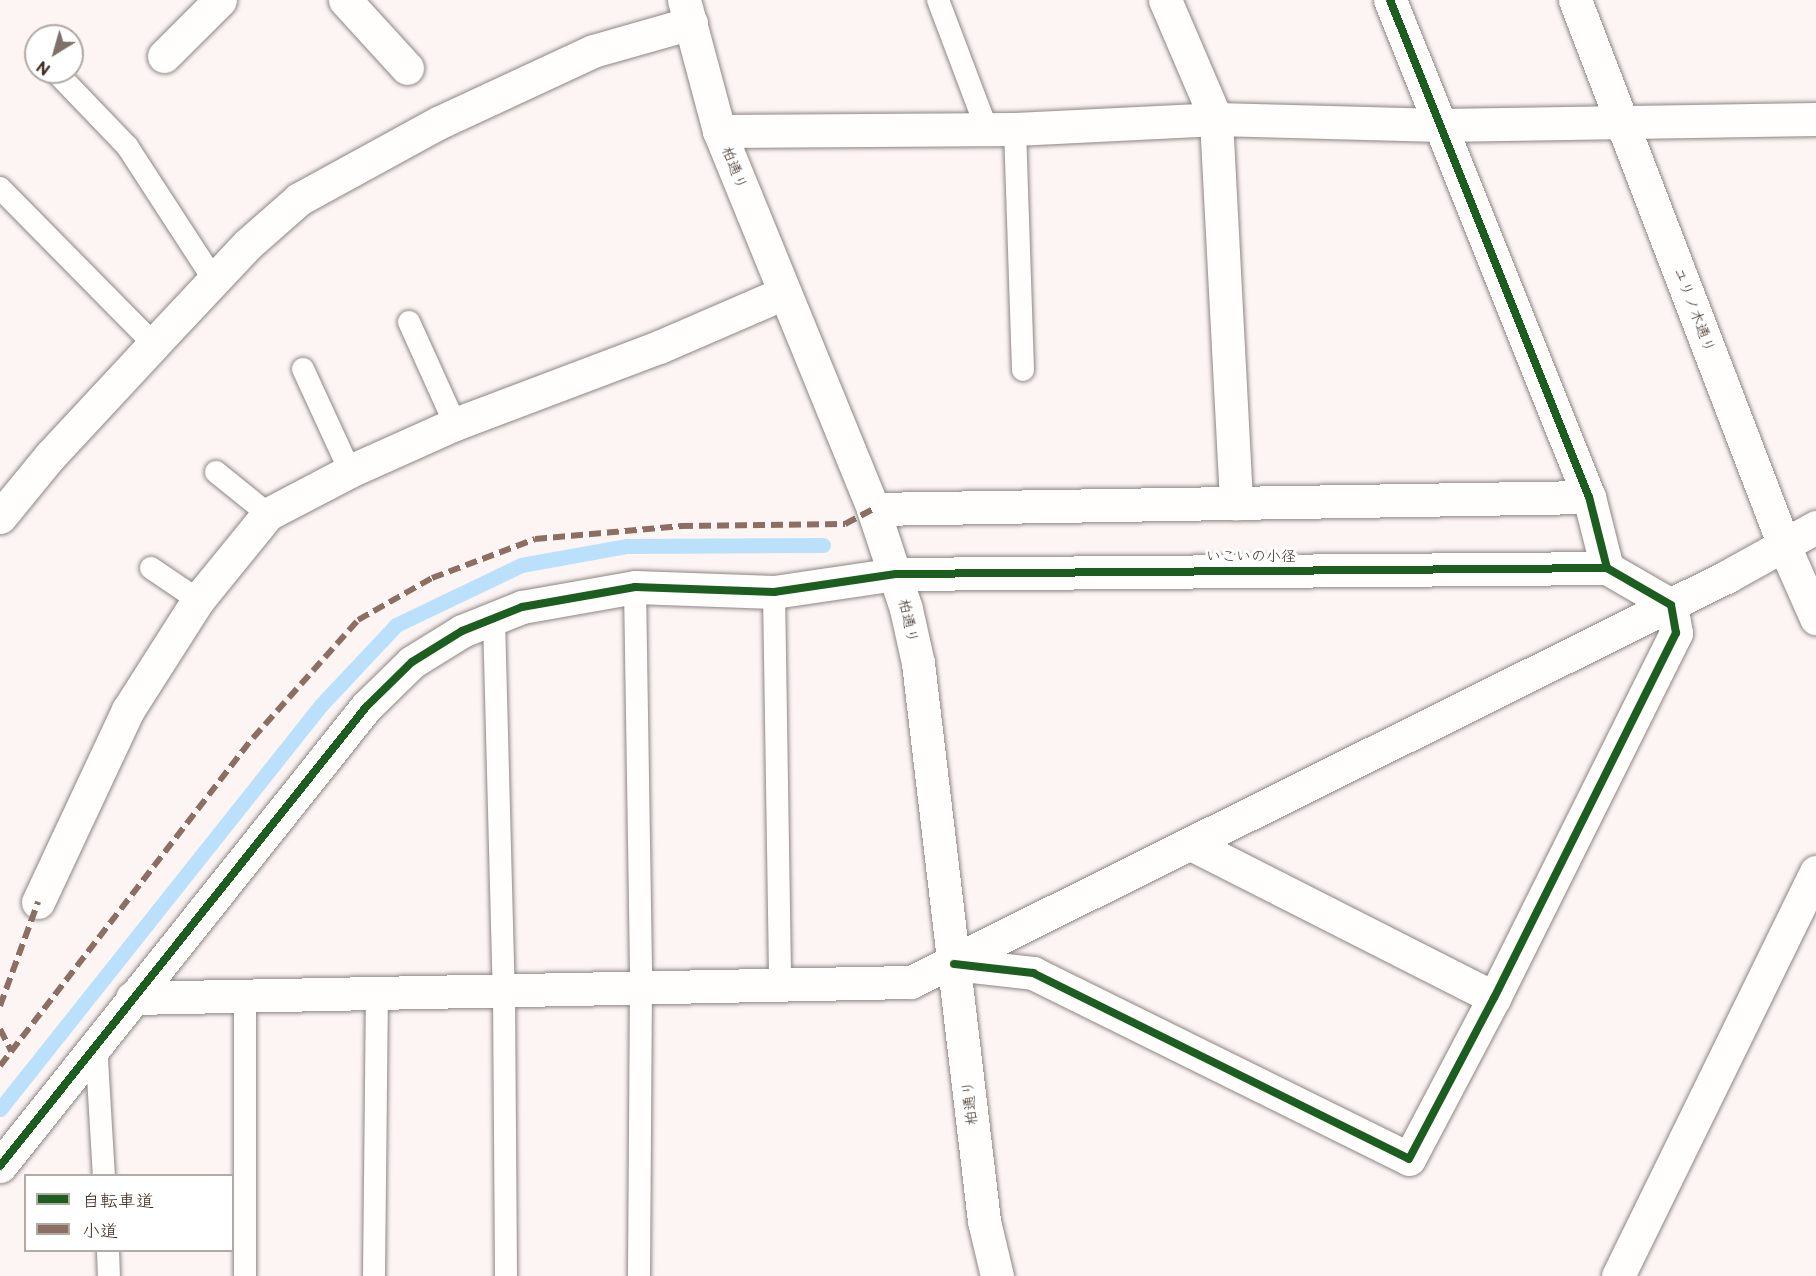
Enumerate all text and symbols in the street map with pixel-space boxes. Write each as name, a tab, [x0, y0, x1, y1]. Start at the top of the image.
north arrow	[24, 24, 84, 84]
text: N	[34, 56, 55, 78]
street label: 柏通り	[717, 144, 751, 192]
street label: ユリノ木通り	[1669, 265, 1719, 355]
street label: いこいの小径	[1206, 548, 1296, 566]
street label: 柏通り	[894, 597, 922, 645]
street label: 柏通り	[958, 1080, 982, 1126]
legend	[24, 1174, 234, 1252]
text: 自転車道	[82, 1191, 154, 1212]
text: 小道	[82, 1221, 118, 1242]

